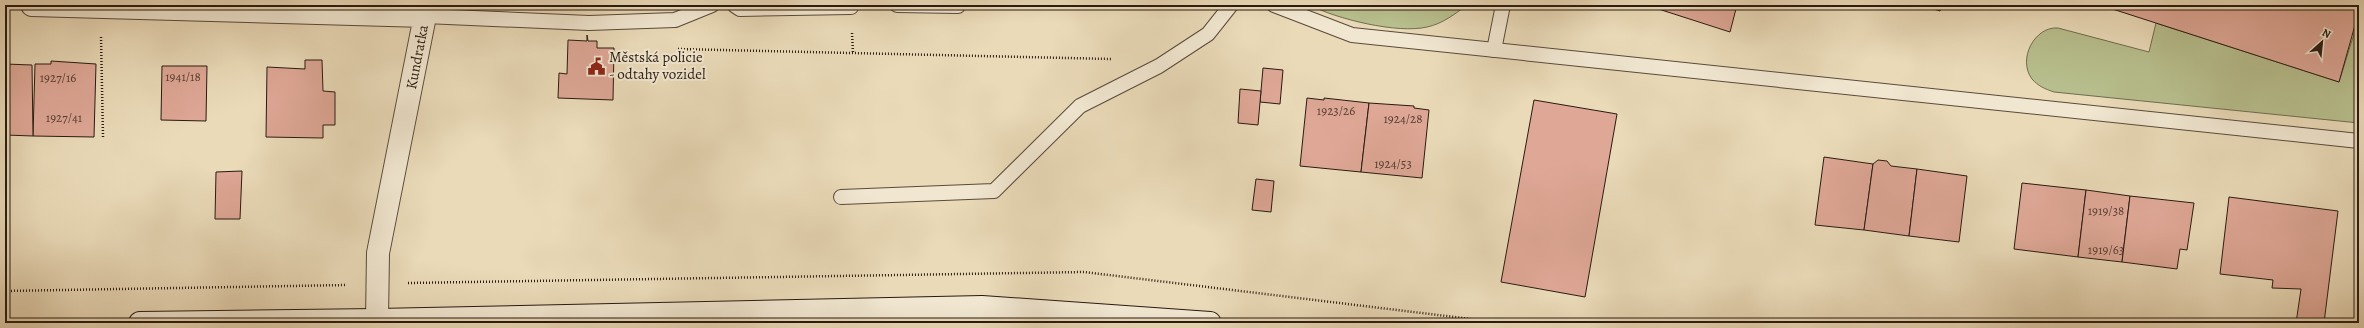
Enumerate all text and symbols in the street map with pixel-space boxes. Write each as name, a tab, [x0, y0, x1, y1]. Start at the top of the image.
north arrow	[2302, 22, 2342, 62]
street label: Kundratka	[401, 23, 433, 91]
text: N	[2319, 25, 2333, 42]
place label: Městská policie - odtahy vozidel	[609, 47, 706, 84]
public building icon: Městská policie - odtahy vozidel	[586, 56, 606, 76]
house number: 1941/18	[165, 68, 201, 85]
house number: 1927/16	[40, 69, 76, 86]
house number: 1923/26	[1317, 102, 1355, 119]
house number: 1927/41	[46, 109, 83, 126]
house number: 1924/28	[1383, 110, 1423, 127]
house number: 1924/53	[1374, 155, 1412, 172]
house number: 1919/38	[2088, 202, 2124, 219]
house number: 1919/63	[2088, 241, 2124, 258]

